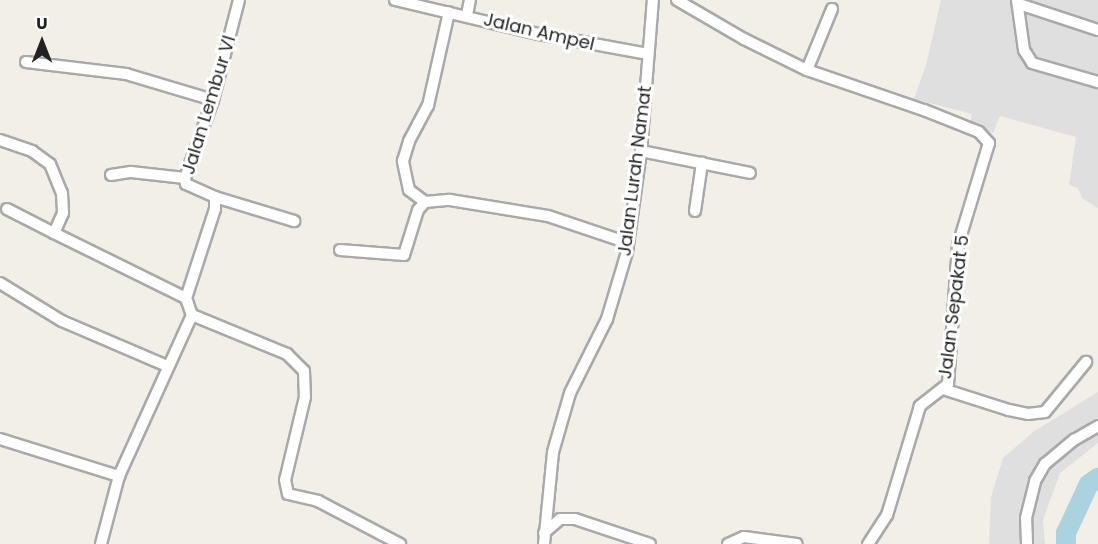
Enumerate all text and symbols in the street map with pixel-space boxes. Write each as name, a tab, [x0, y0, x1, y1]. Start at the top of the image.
street label: Jalan Ampel	[481, 9, 597, 55]
north arrow	[12, 12, 72, 72]
text: U	[36, 12, 48, 35]
street label: Jalan Lembur VI	[178, 33, 240, 177]
street label: Jalan Lurah Namat	[614, 85, 656, 257]
street label: Jalan Sepakat 5	[934, 234, 974, 380]

